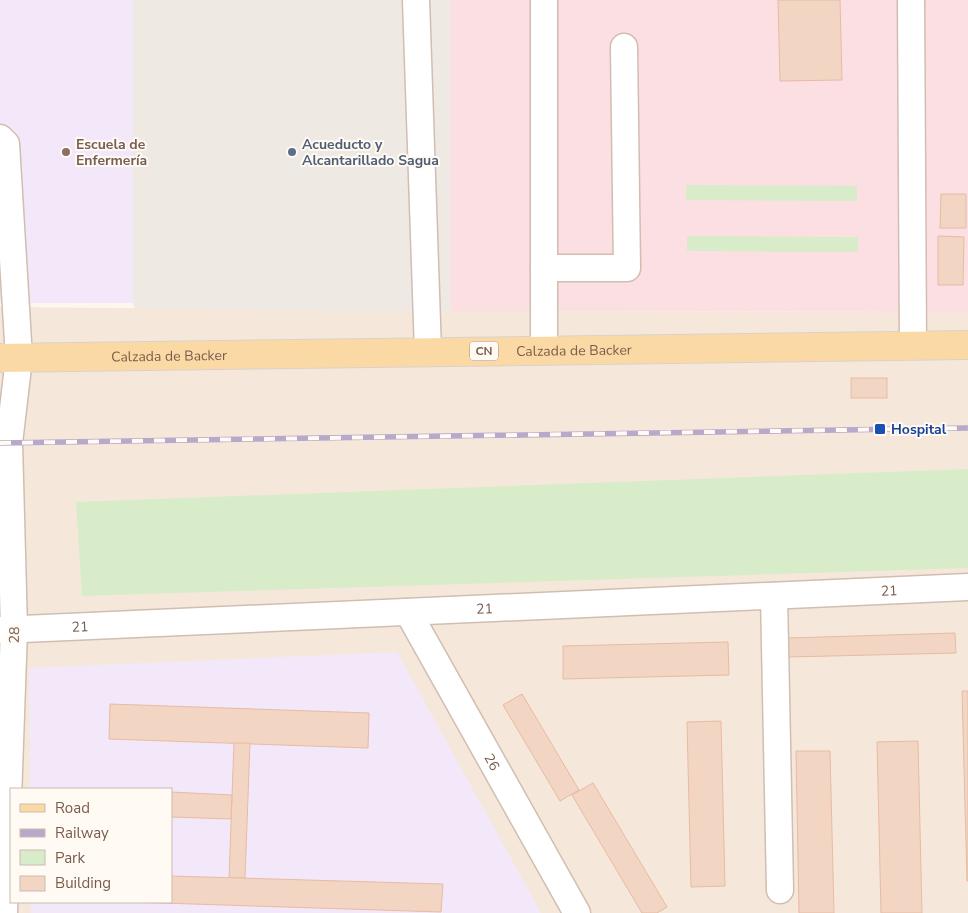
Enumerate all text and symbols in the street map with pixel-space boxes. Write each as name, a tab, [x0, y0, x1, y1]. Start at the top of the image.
place label: Escuela de Enfermería	[76, 135, 147, 170]
place label: Acueducto y Alcantarillado Sagua	[302, 135, 439, 170]
marker: Escuela de Enfermería	[60, 146, 72, 158]
marker: Acueducto y Alcantarillado Sagua	[286, 146, 298, 158]
street label: Calzada de Backer	[516, 341, 632, 361]
road number: CN	[470, 342, 498, 361]
street label: Calzada de Backer	[111, 346, 227, 367]
place label: Hospital	[891, 420, 947, 439]
marker: Hospital	[873, 422, 887, 436]
street label: 21	[880, 581, 898, 601]
street label: 21	[476, 599, 493, 619]
street label: 21	[71, 617, 89, 637]
street label: 28	[5, 626, 24, 644]
street label: 26	[479, 750, 504, 774]
legend	[10, 788, 172, 903]
text: Road	[55, 798, 90, 818]
text: Railway	[55, 823, 109, 843]
text: Park	[55, 848, 85, 868]
text: Building	[55, 873, 111, 893]

